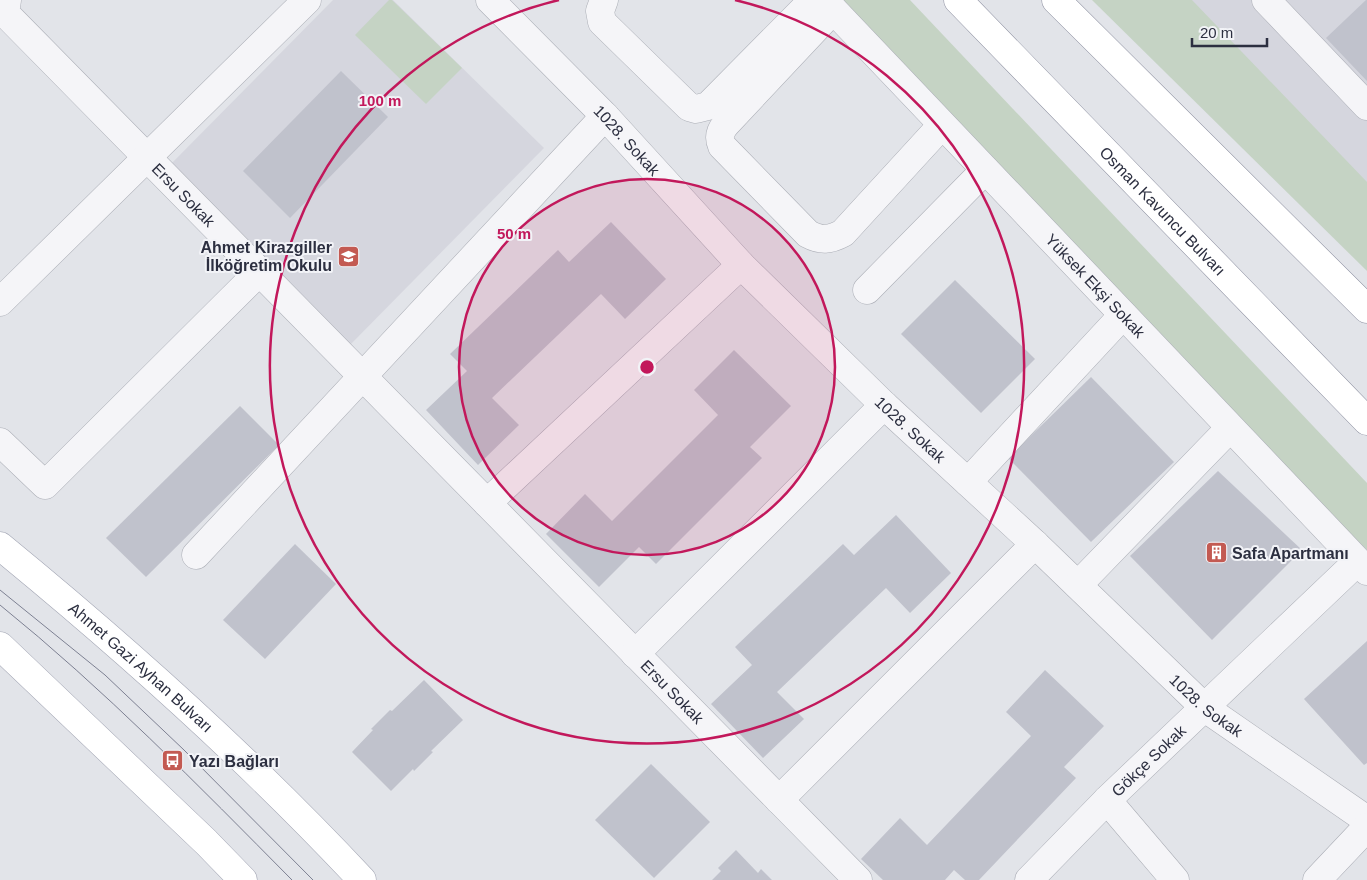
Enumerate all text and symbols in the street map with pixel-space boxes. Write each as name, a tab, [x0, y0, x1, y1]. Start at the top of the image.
scale bar	[1192, 15, 1267, 47]
text: 20 m	[1200, 24, 1233, 41]
text: 100 m	[359, 92, 401, 109]
street label: 1028. Sokak	[591, 102, 664, 179]
street label: Osman Kavuncu Bulvarı	[1097, 143, 1229, 279]
street label: Ersu Sokak	[149, 160, 219, 231]
text: 50 m	[497, 225, 531, 242]
street label: Yüksek Ekşi Sokak	[1042, 230, 1149, 341]
place label: Ahmet Kirazgiller İlköğretim Okulu	[200, 239, 332, 274]
school or university icon: Ahmet Kirazgiller İlköğretim Okulu	[336, 244, 360, 268]
centre of rings	[638, 358, 656, 376]
street label: 1028. Sokak	[872, 393, 950, 466]
building icon: Safa Apartmanı	[1204, 541, 1228, 565]
place label: Safa Apartmanı	[1232, 545, 1349, 562]
street label: Ahmet Gazi Ayhan Bulvarı	[66, 599, 217, 735]
street label: Ersu Sokak	[638, 656, 708, 727]
street label: 1028. Sokak	[1167, 671, 1247, 741]
street label: Gökçe Sokak	[1108, 721, 1190, 799]
bus stop icon: Yazı Bağları	[161, 749, 185, 773]
place label: Yazı Bağları	[189, 753, 279, 770]

